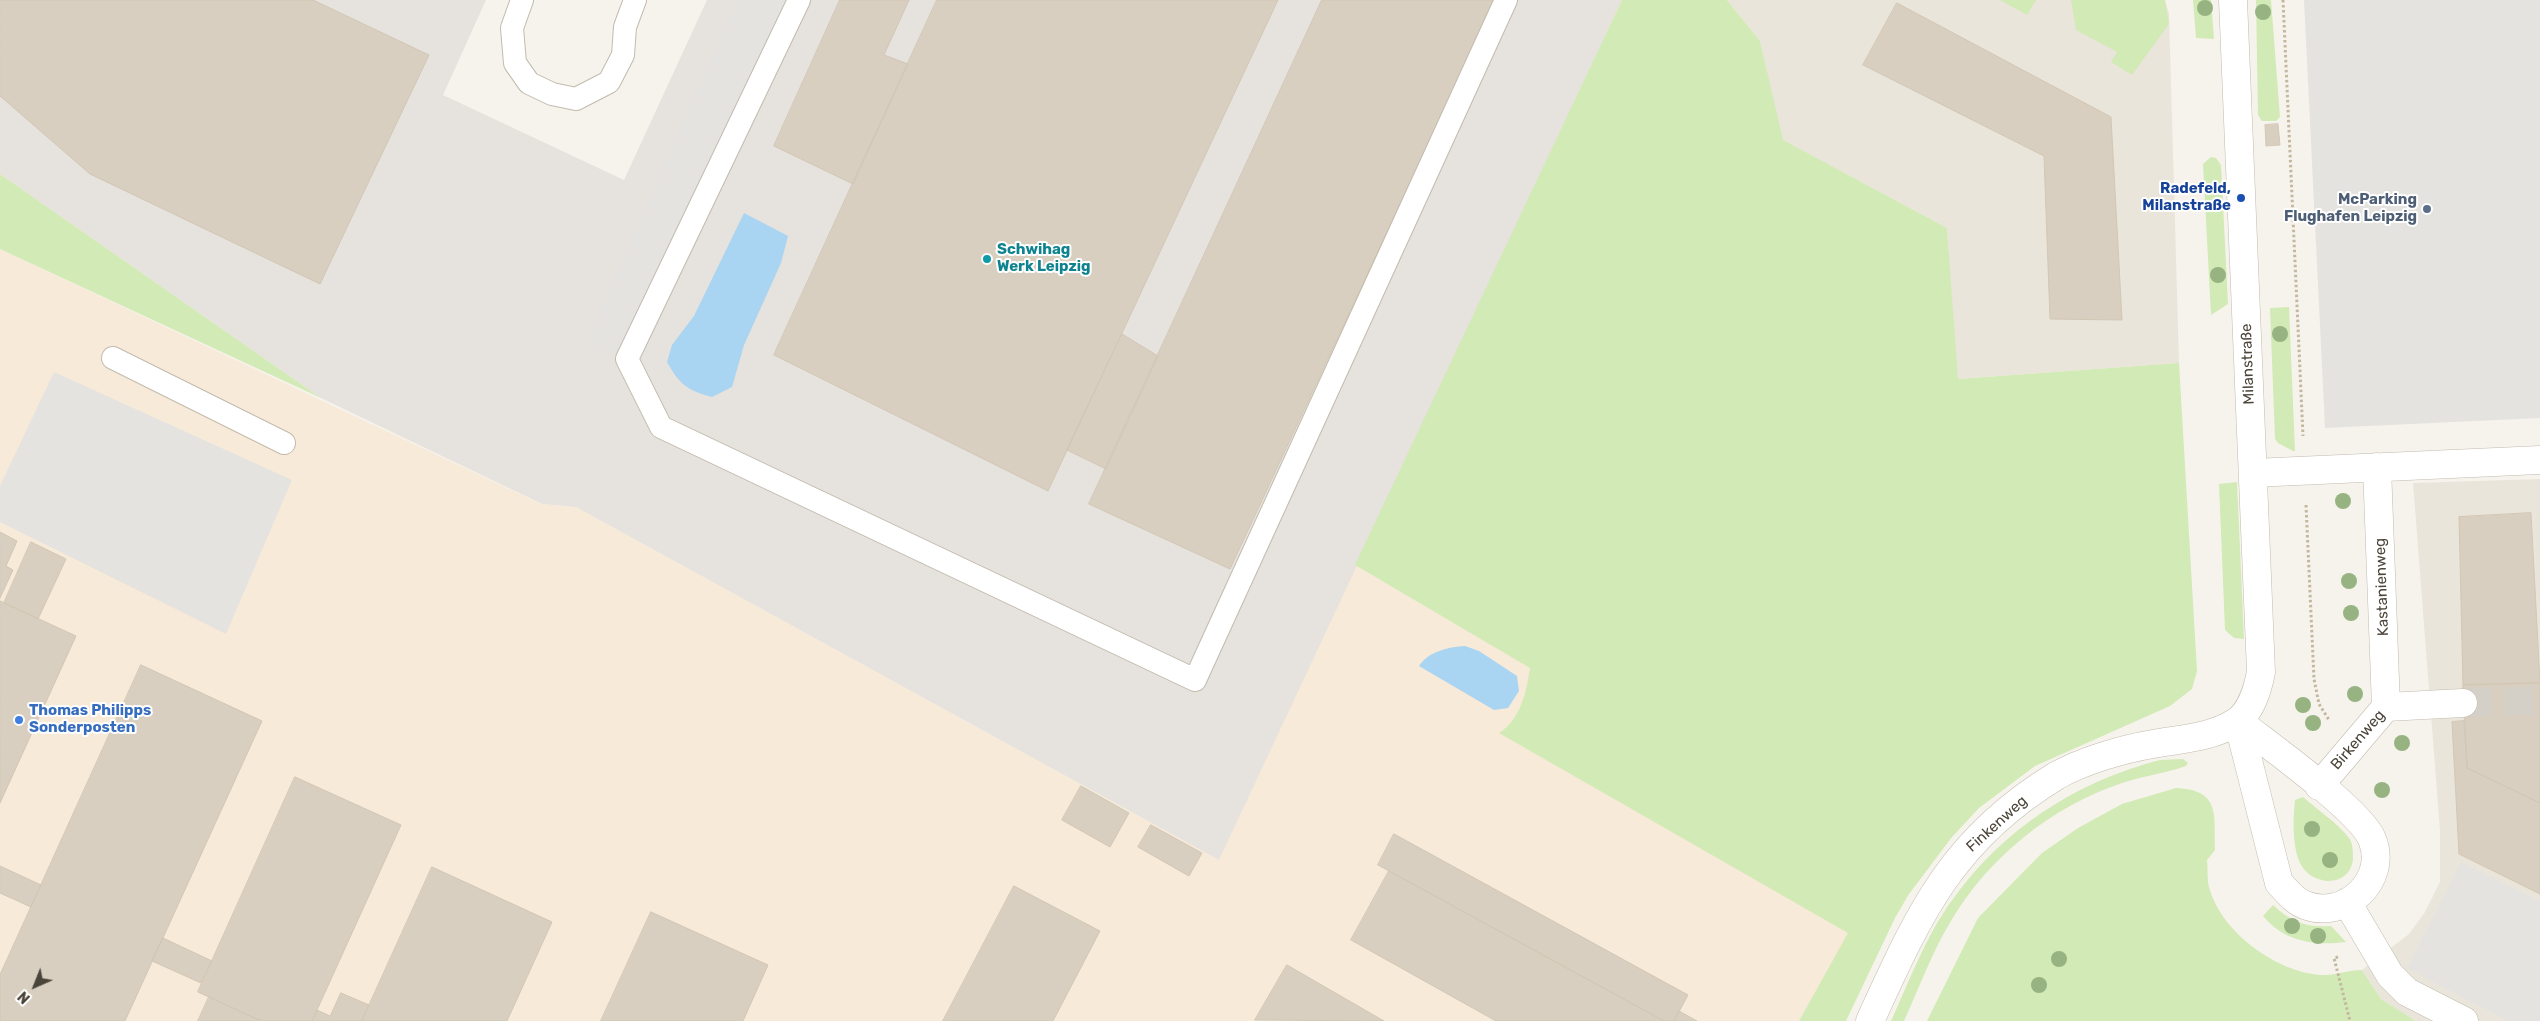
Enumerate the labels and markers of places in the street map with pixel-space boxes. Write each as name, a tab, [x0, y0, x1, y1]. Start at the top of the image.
place label: Radefeld, Milanstraße	[2142, 180, 2231, 215]
place label: McParking Flughafen Leipzig	[2284, 191, 2417, 226]
marker: Radefeld, Milanstraße	[2235, 192, 2247, 204]
marker: McParking Flughafen Leipzig	[2421, 203, 2433, 215]
place label: Schwihag Werk Leipzig	[997, 241, 1090, 276]
marker: Schwihag Werk Leipzig	[981, 253, 993, 265]
place label: Thomas Philipps Sonderposten	[29, 702, 151, 737]
marker: Thomas Philipps Sonderposten	[13, 714, 25, 726]

